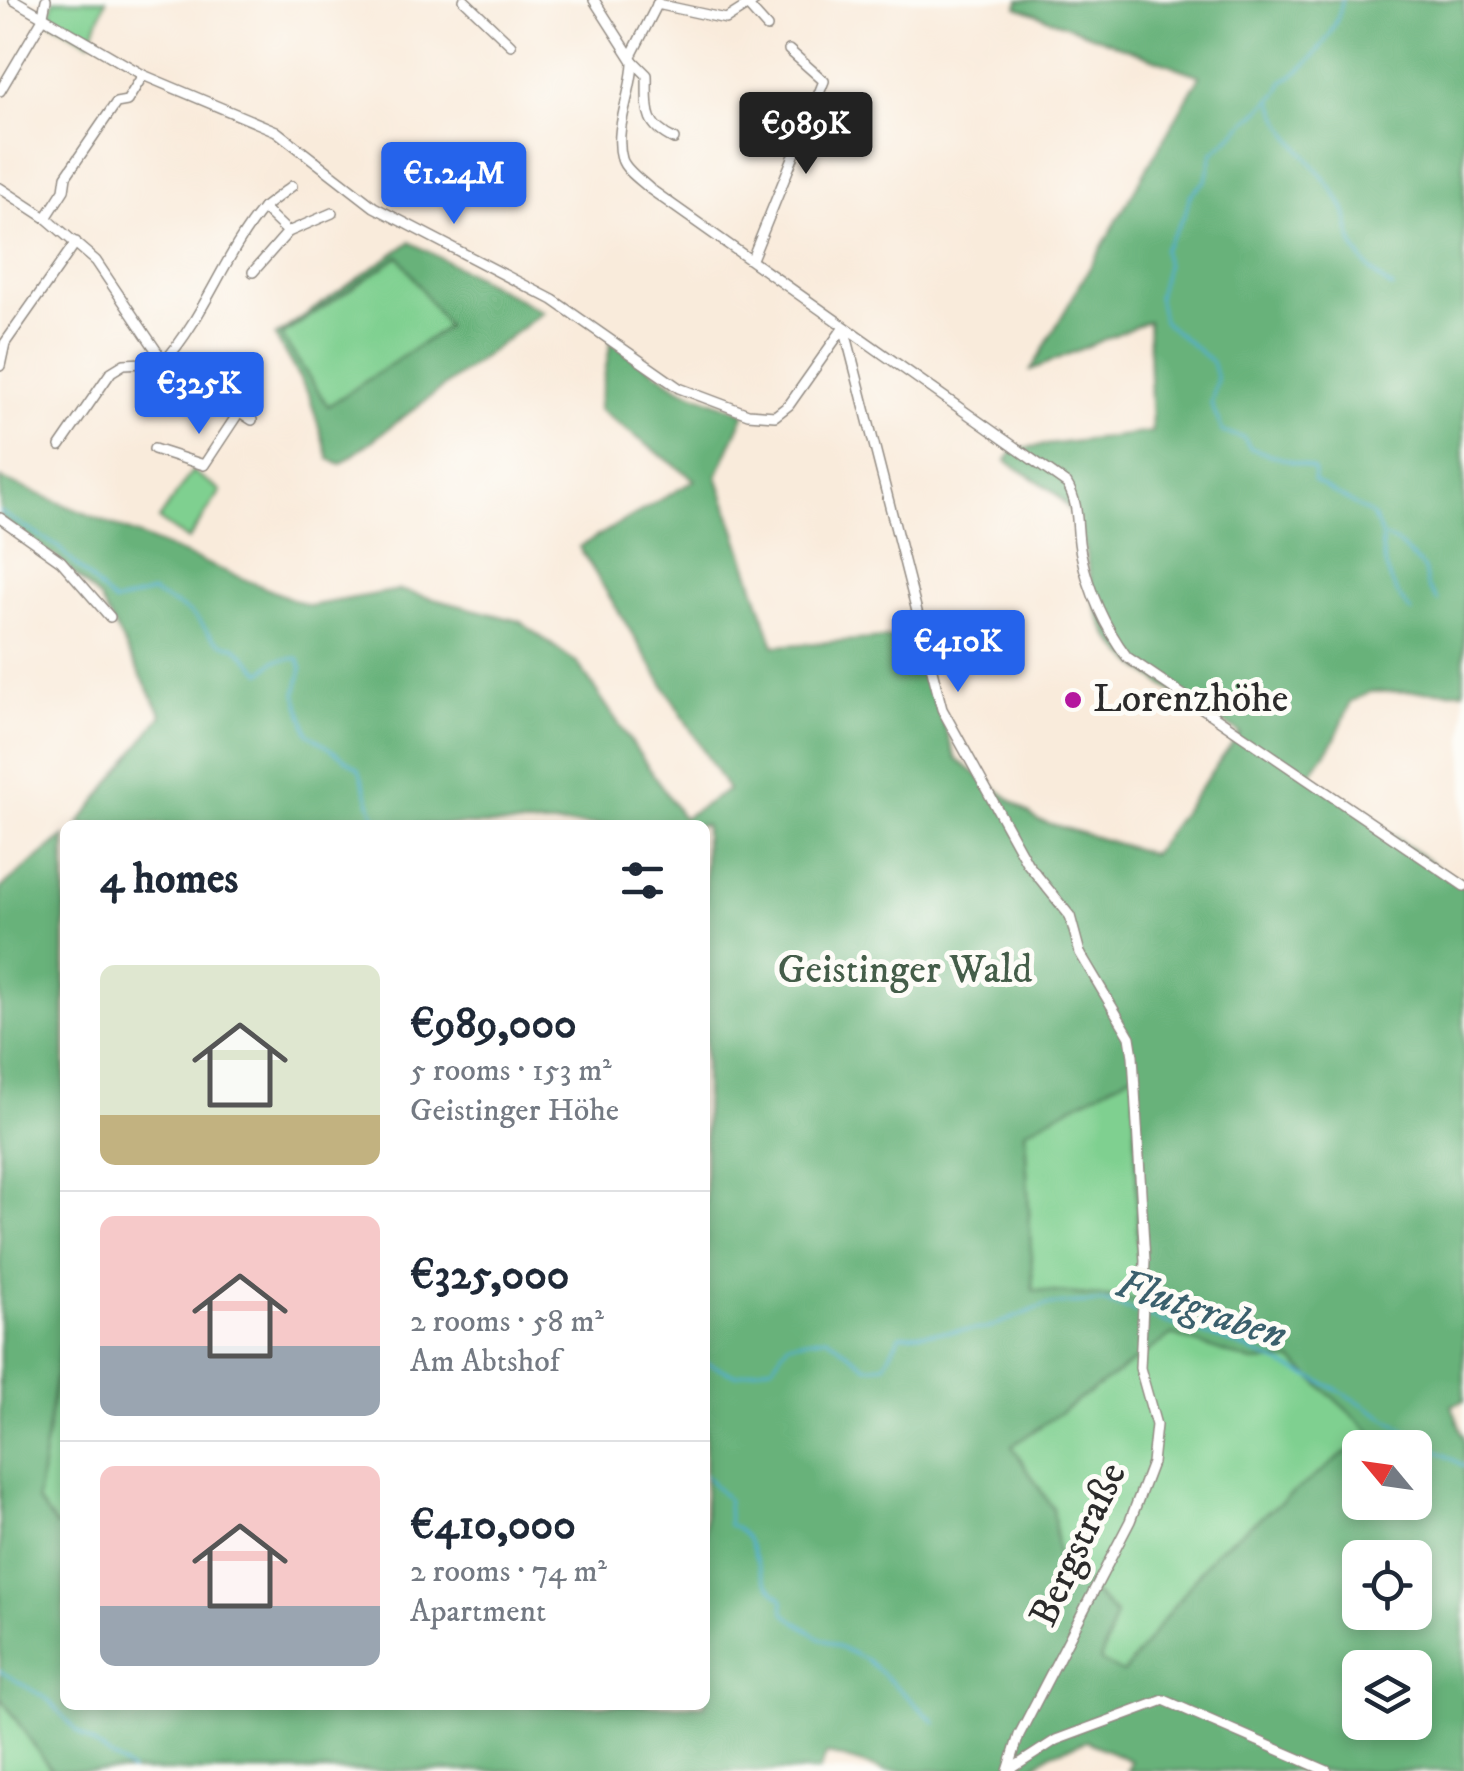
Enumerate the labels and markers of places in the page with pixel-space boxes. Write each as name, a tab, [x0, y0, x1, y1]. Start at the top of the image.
pin: €989K	[736, 92, 876, 177]
pin: €1.24M	[373, 142, 535, 227]
pin: €325K	[129, 352, 269, 437]
pin: €410K	[888, 610, 1028, 695]
place label: Lorenzhöhe	[1093, 675, 1288, 725]
marker: Lorenzhöhe	[1062, 689, 1084, 711]

